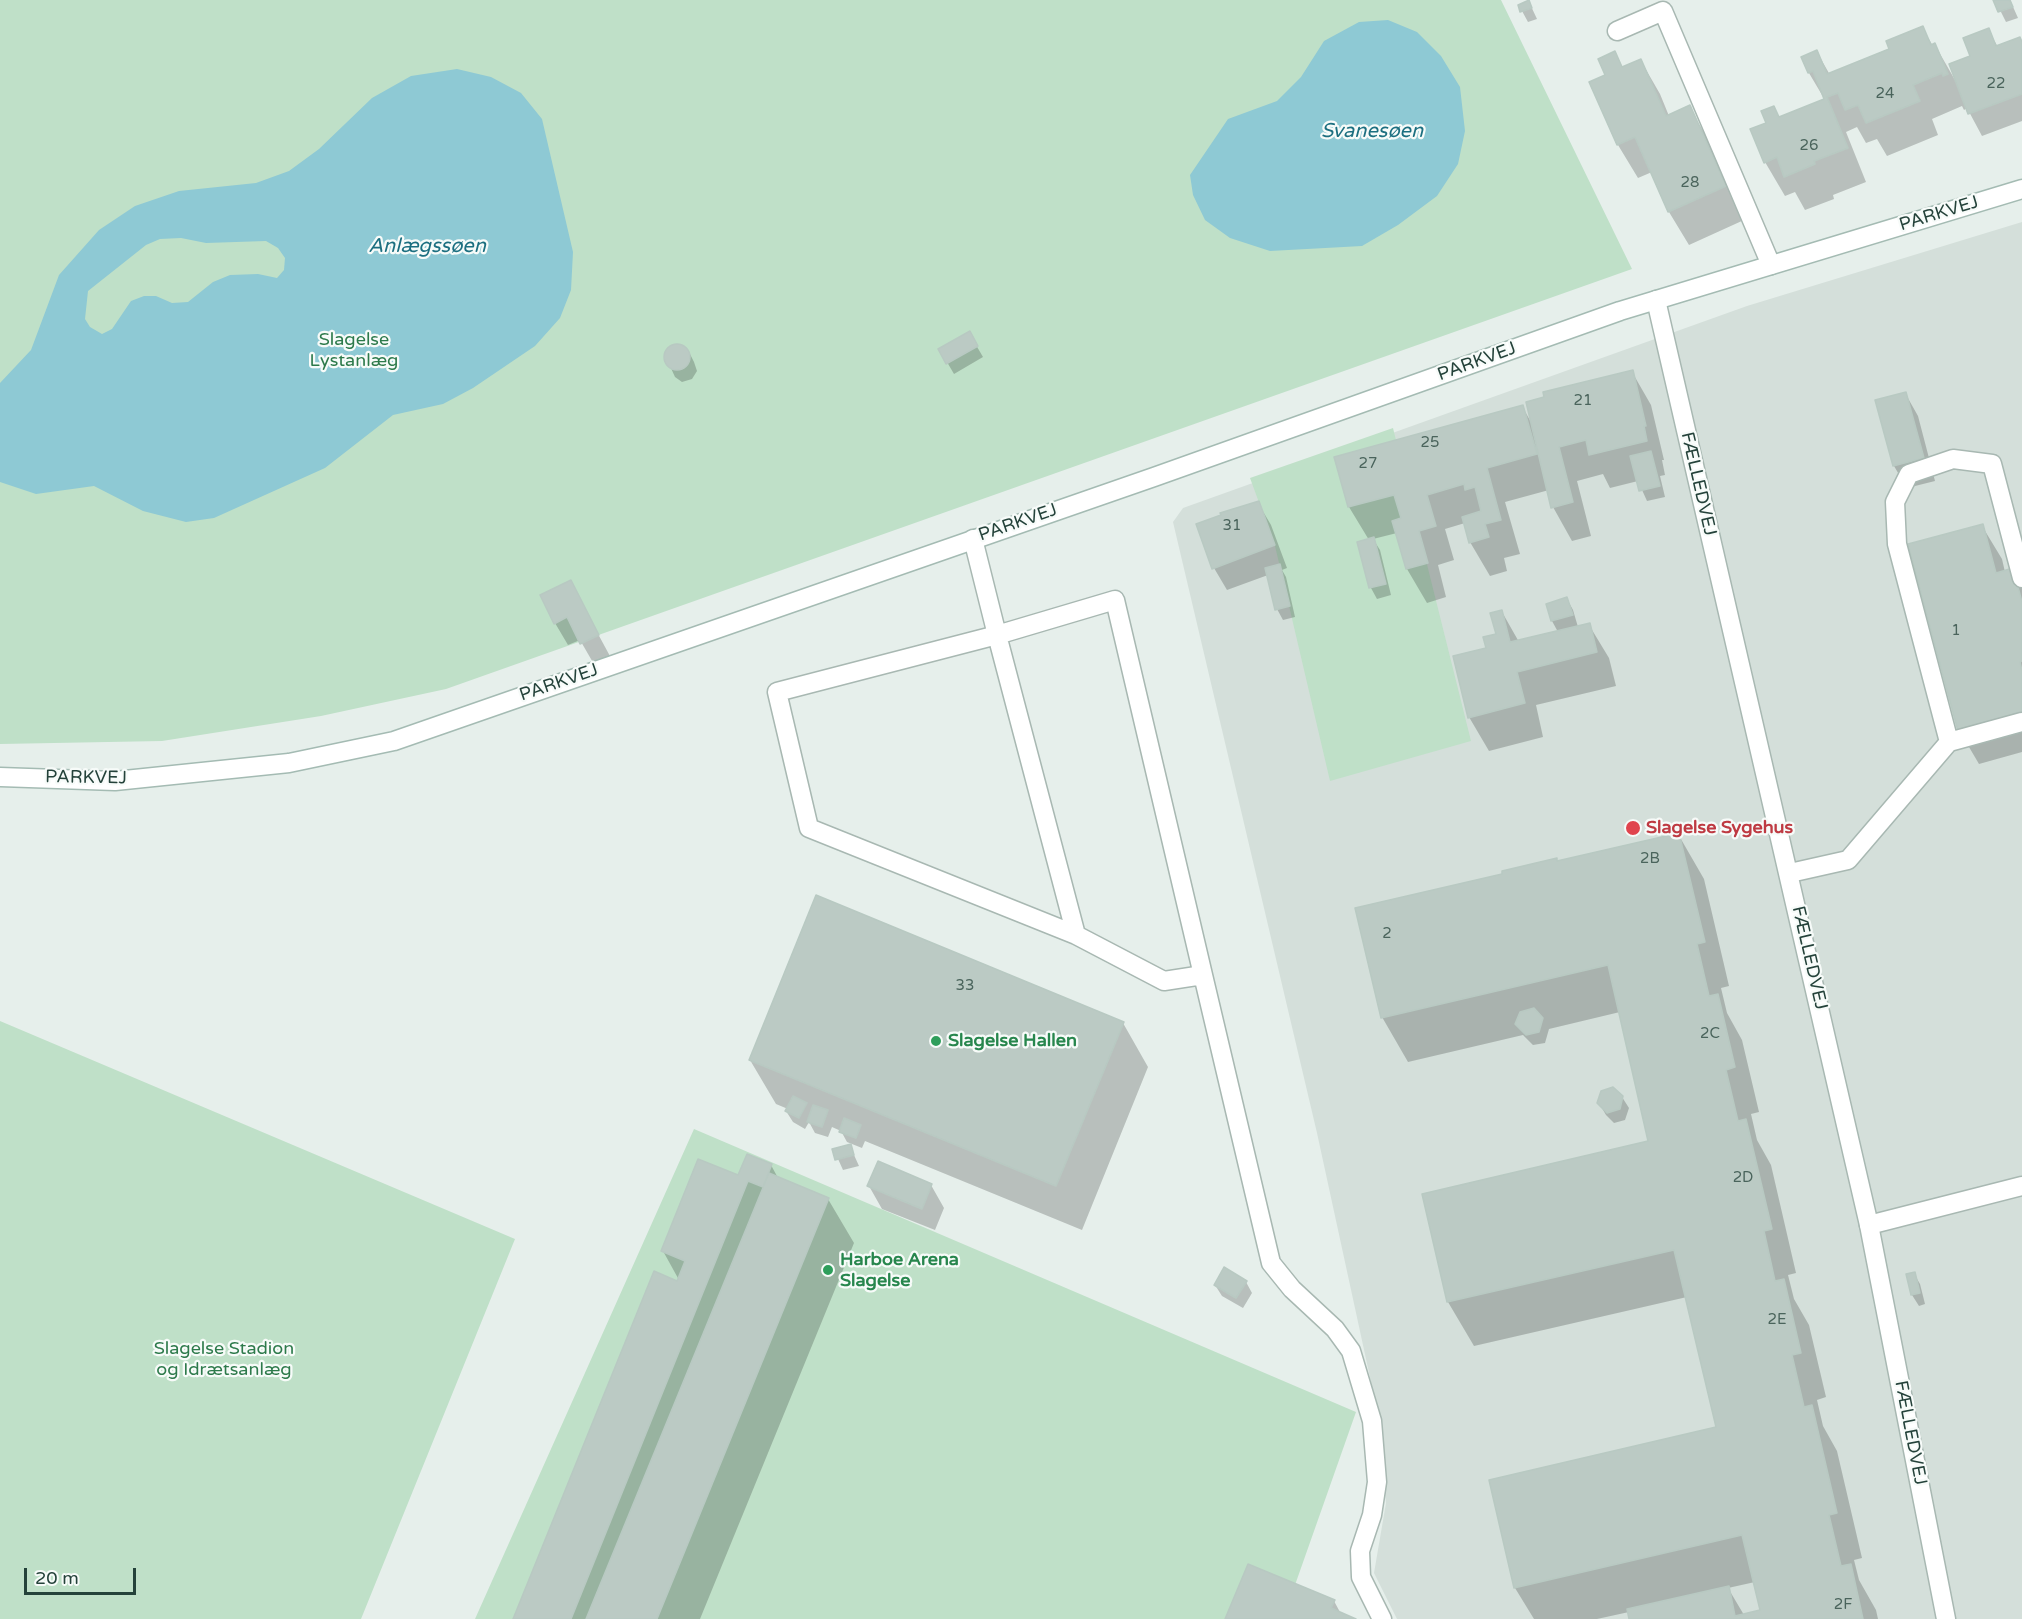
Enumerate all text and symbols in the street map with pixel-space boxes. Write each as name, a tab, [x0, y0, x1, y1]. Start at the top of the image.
house number: 22	[1987, 75, 2005, 93]
house number: 24	[1876, 85, 1894, 103]
water label: Svanesøen	[1321, 120, 1423, 144]
house number: 26	[1800, 137, 1818, 155]
house number: 28	[1681, 174, 1699, 192]
street label: PARKVEJ	[1897, 192, 1981, 236]
water label: Anlægssøen	[368, 235, 486, 259]
park label: Slagelse Lystanlæg	[310, 329, 398, 372]
street label: PARKVEJ	[1435, 338, 1519, 386]
house number: 21	[1574, 392, 1592, 410]
street label: FÆLLEDVEJ	[1676, 430, 1720, 538]
house number: 25	[1421, 434, 1439, 452]
house number: 27	[1359, 455, 1377, 473]
street label: PARKVEJ	[976, 499, 1060, 547]
house number: 31	[1223, 517, 1241, 535]
house number: 1	[1951, 622, 1961, 640]
street label: PARKVEJ	[517, 659, 601, 707]
street label: PARKVEJ	[45, 766, 127, 790]
place label: Slagelse Sygehus	[1646, 817, 1793, 839]
marker: Slagelse Sygehus	[1624, 819, 1642, 837]
house number: 2B	[1640, 850, 1660, 868]
street label: FÆLLEDVEJ	[1787, 904, 1831, 1012]
house number: 2	[1382, 925, 1392, 943]
house number: 33	[956, 977, 974, 995]
house number: 2C	[1700, 1025, 1720, 1043]
place label: Slagelse Hallen	[948, 1030, 1077, 1052]
marker: Slagelse Hallen	[929, 1034, 943, 1048]
house number: 2D	[1733, 1169, 1753, 1187]
place label: Harboe Arena Slagelse	[840, 1249, 959, 1292]
marker: Harboe Arena Slagelse	[821, 1263, 835, 1277]
house number: 2E	[1768, 1311, 1786, 1329]
park label: Slagelse Stadion og Idrætsanlæg	[154, 1338, 294, 1380]
street label: FÆLLEDVEJ	[1889, 1379, 1931, 1487]
scale bar	[27, 1556, 140, 1594]
text: 20 m	[35, 1567, 79, 1589]
house number: 2F	[1834, 1596, 1852, 1614]

